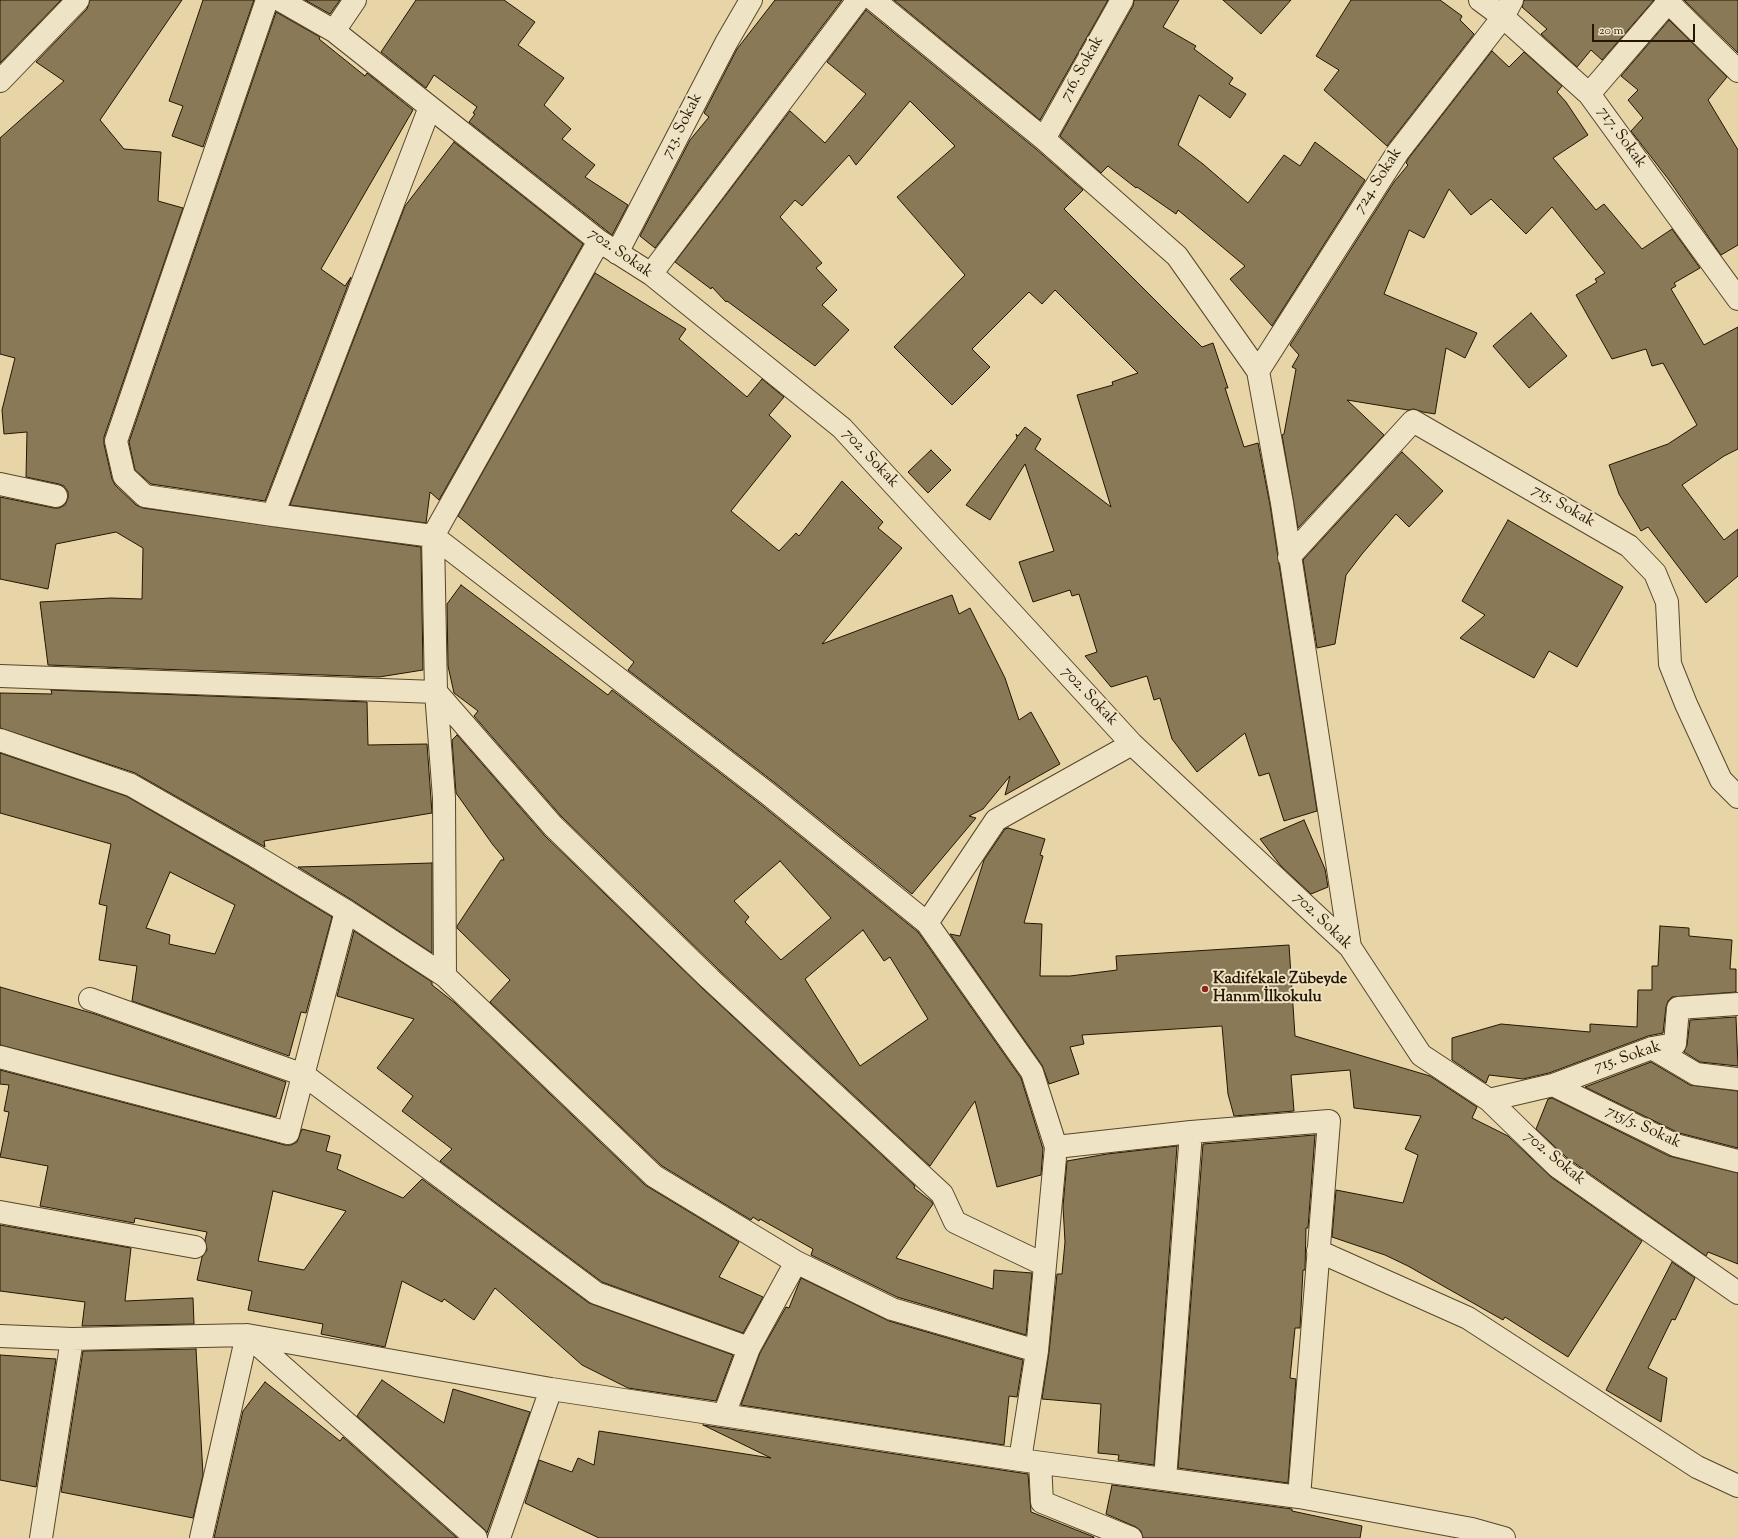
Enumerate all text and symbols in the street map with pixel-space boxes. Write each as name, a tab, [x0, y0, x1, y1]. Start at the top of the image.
scale bar	[1594, 16, 1697, 42]
text: 20 m	[1599, 22, 1623, 40]
street label: 716. Sokak	[1057, 33, 1109, 105]
street label: 713. Sokak	[658, 90, 708, 162]
street label: 717. Sokak	[1592, 104, 1650, 172]
street label: 724. Sokak	[1351, 145, 1407, 217]
street label: 702. Sokak	[584, 225, 656, 283]
street label: 702. Sokak	[838, 425, 902, 493]
street label: 715. Sokak	[1528, 481, 1598, 533]
street label: 702. Sokak	[1057, 663, 1121, 731]
street label: 702. Sokak	[1289, 889, 1355, 955]
place label: Kadifekale Zübeyde Hanım İlkokulu	[1213, 970, 1347, 1008]
marker: Kadifekale Zübeyde Hanım İlkokulu	[1200, 984, 1210, 994]
street label: 715. Sokak	[1592, 1038, 1664, 1078]
street label: 715/5. Sokak	[1603, 1102, 1683, 1154]
street label: 702. Sokak	[1519, 1128, 1589, 1190]

